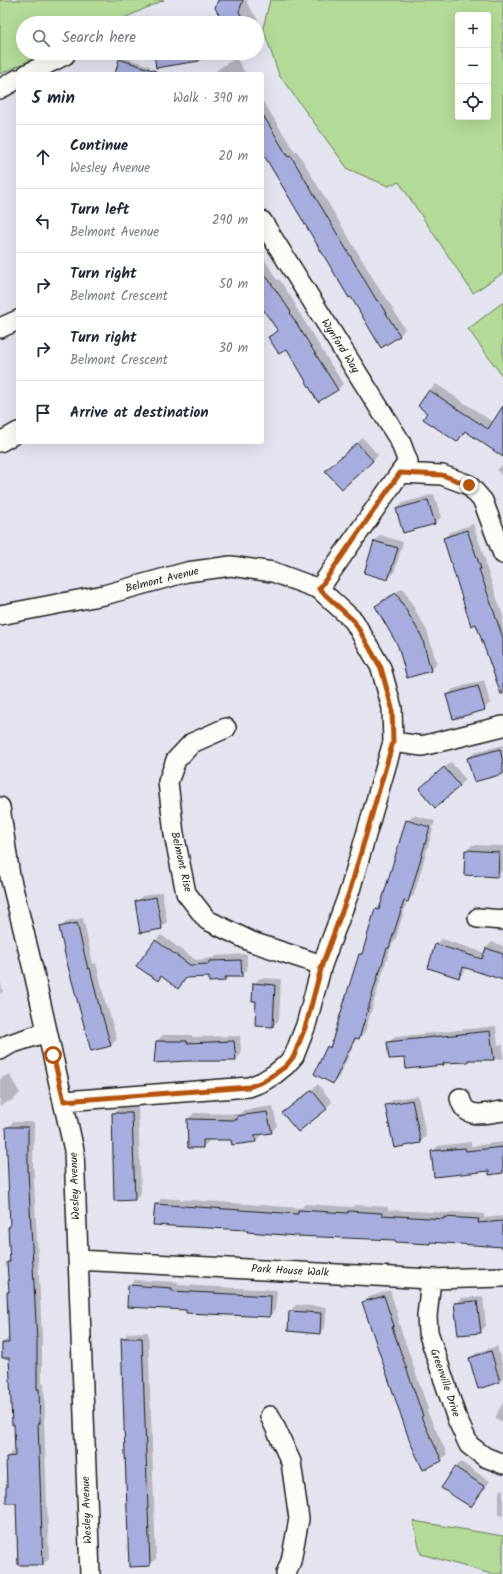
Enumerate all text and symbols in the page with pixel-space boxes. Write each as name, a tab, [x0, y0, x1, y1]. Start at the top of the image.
map controls	[455, 12, 491, 120]
button: +	[455, 12, 491, 48]
search box	[16, 16, 264, 60]
text: Search here	[62, 26, 136, 50]
icon: search	[30, 27, 52, 49]
button: −	[455, 48, 491, 84]
button: locate	[455, 84, 491, 120]
text: 5 min	[32, 85, 75, 112]
text: Walk · 390 m	[173, 88, 248, 109]
text: Continue	[70, 134, 128, 158]
icon: ahead	[32, 146, 54, 168]
text: 20 m	[218, 146, 248, 167]
text: Wesley Avenue	[70, 158, 150, 179]
text: Turn left	[70, 198, 130, 222]
icon: left	[32, 210, 54, 232]
text: 290 m	[212, 210, 248, 231]
text: Belmont Avenue	[70, 222, 159, 243]
text: Turn right	[70, 262, 137, 286]
icon: right	[32, 274, 54, 296]
text: 50 m	[219, 274, 248, 295]
text: Belmont Crescent	[70, 286, 168, 307]
street label: Wynford Way	[316, 315, 364, 377]
text: Turn right	[70, 326, 137, 350]
icon: right	[32, 338, 54, 360]
text: 30 m	[219, 338, 248, 359]
text: Belmont Crescent	[70, 350, 168, 371]
text: Arrive at destination	[70, 401, 209, 425]
icon: arrive	[32, 402, 54, 424]
route end	[460, 476, 478, 494]
street label: Belmont Avenue	[123, 562, 201, 598]
street label: Belmont Rise	[165, 830, 197, 894]
route start	[44, 1046, 62, 1064]
street label: Wesley Avenue	[65, 1152, 85, 1220]
street label: Park House Walk	[251, 1260, 330, 1282]
street label: Greenville Drive	[425, 1346, 465, 1420]
street label: Wesley Avenue	[77, 1476, 97, 1544]

